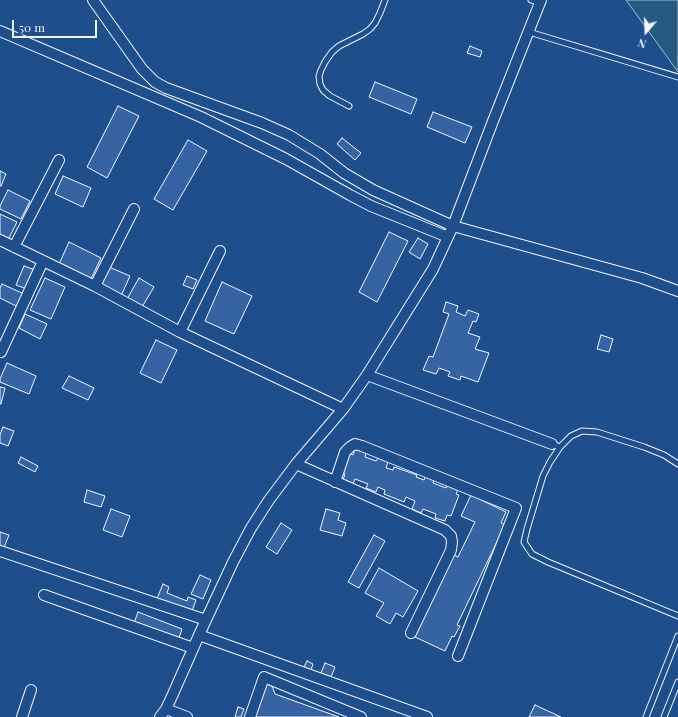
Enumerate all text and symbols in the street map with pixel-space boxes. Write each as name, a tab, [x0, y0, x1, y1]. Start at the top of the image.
scale bar	[14, 12, 99, 38]
north arrow	[626, 12, 666, 52]
text: 50 m	[19, 19, 45, 35]
text: N	[636, 35, 648, 52]

